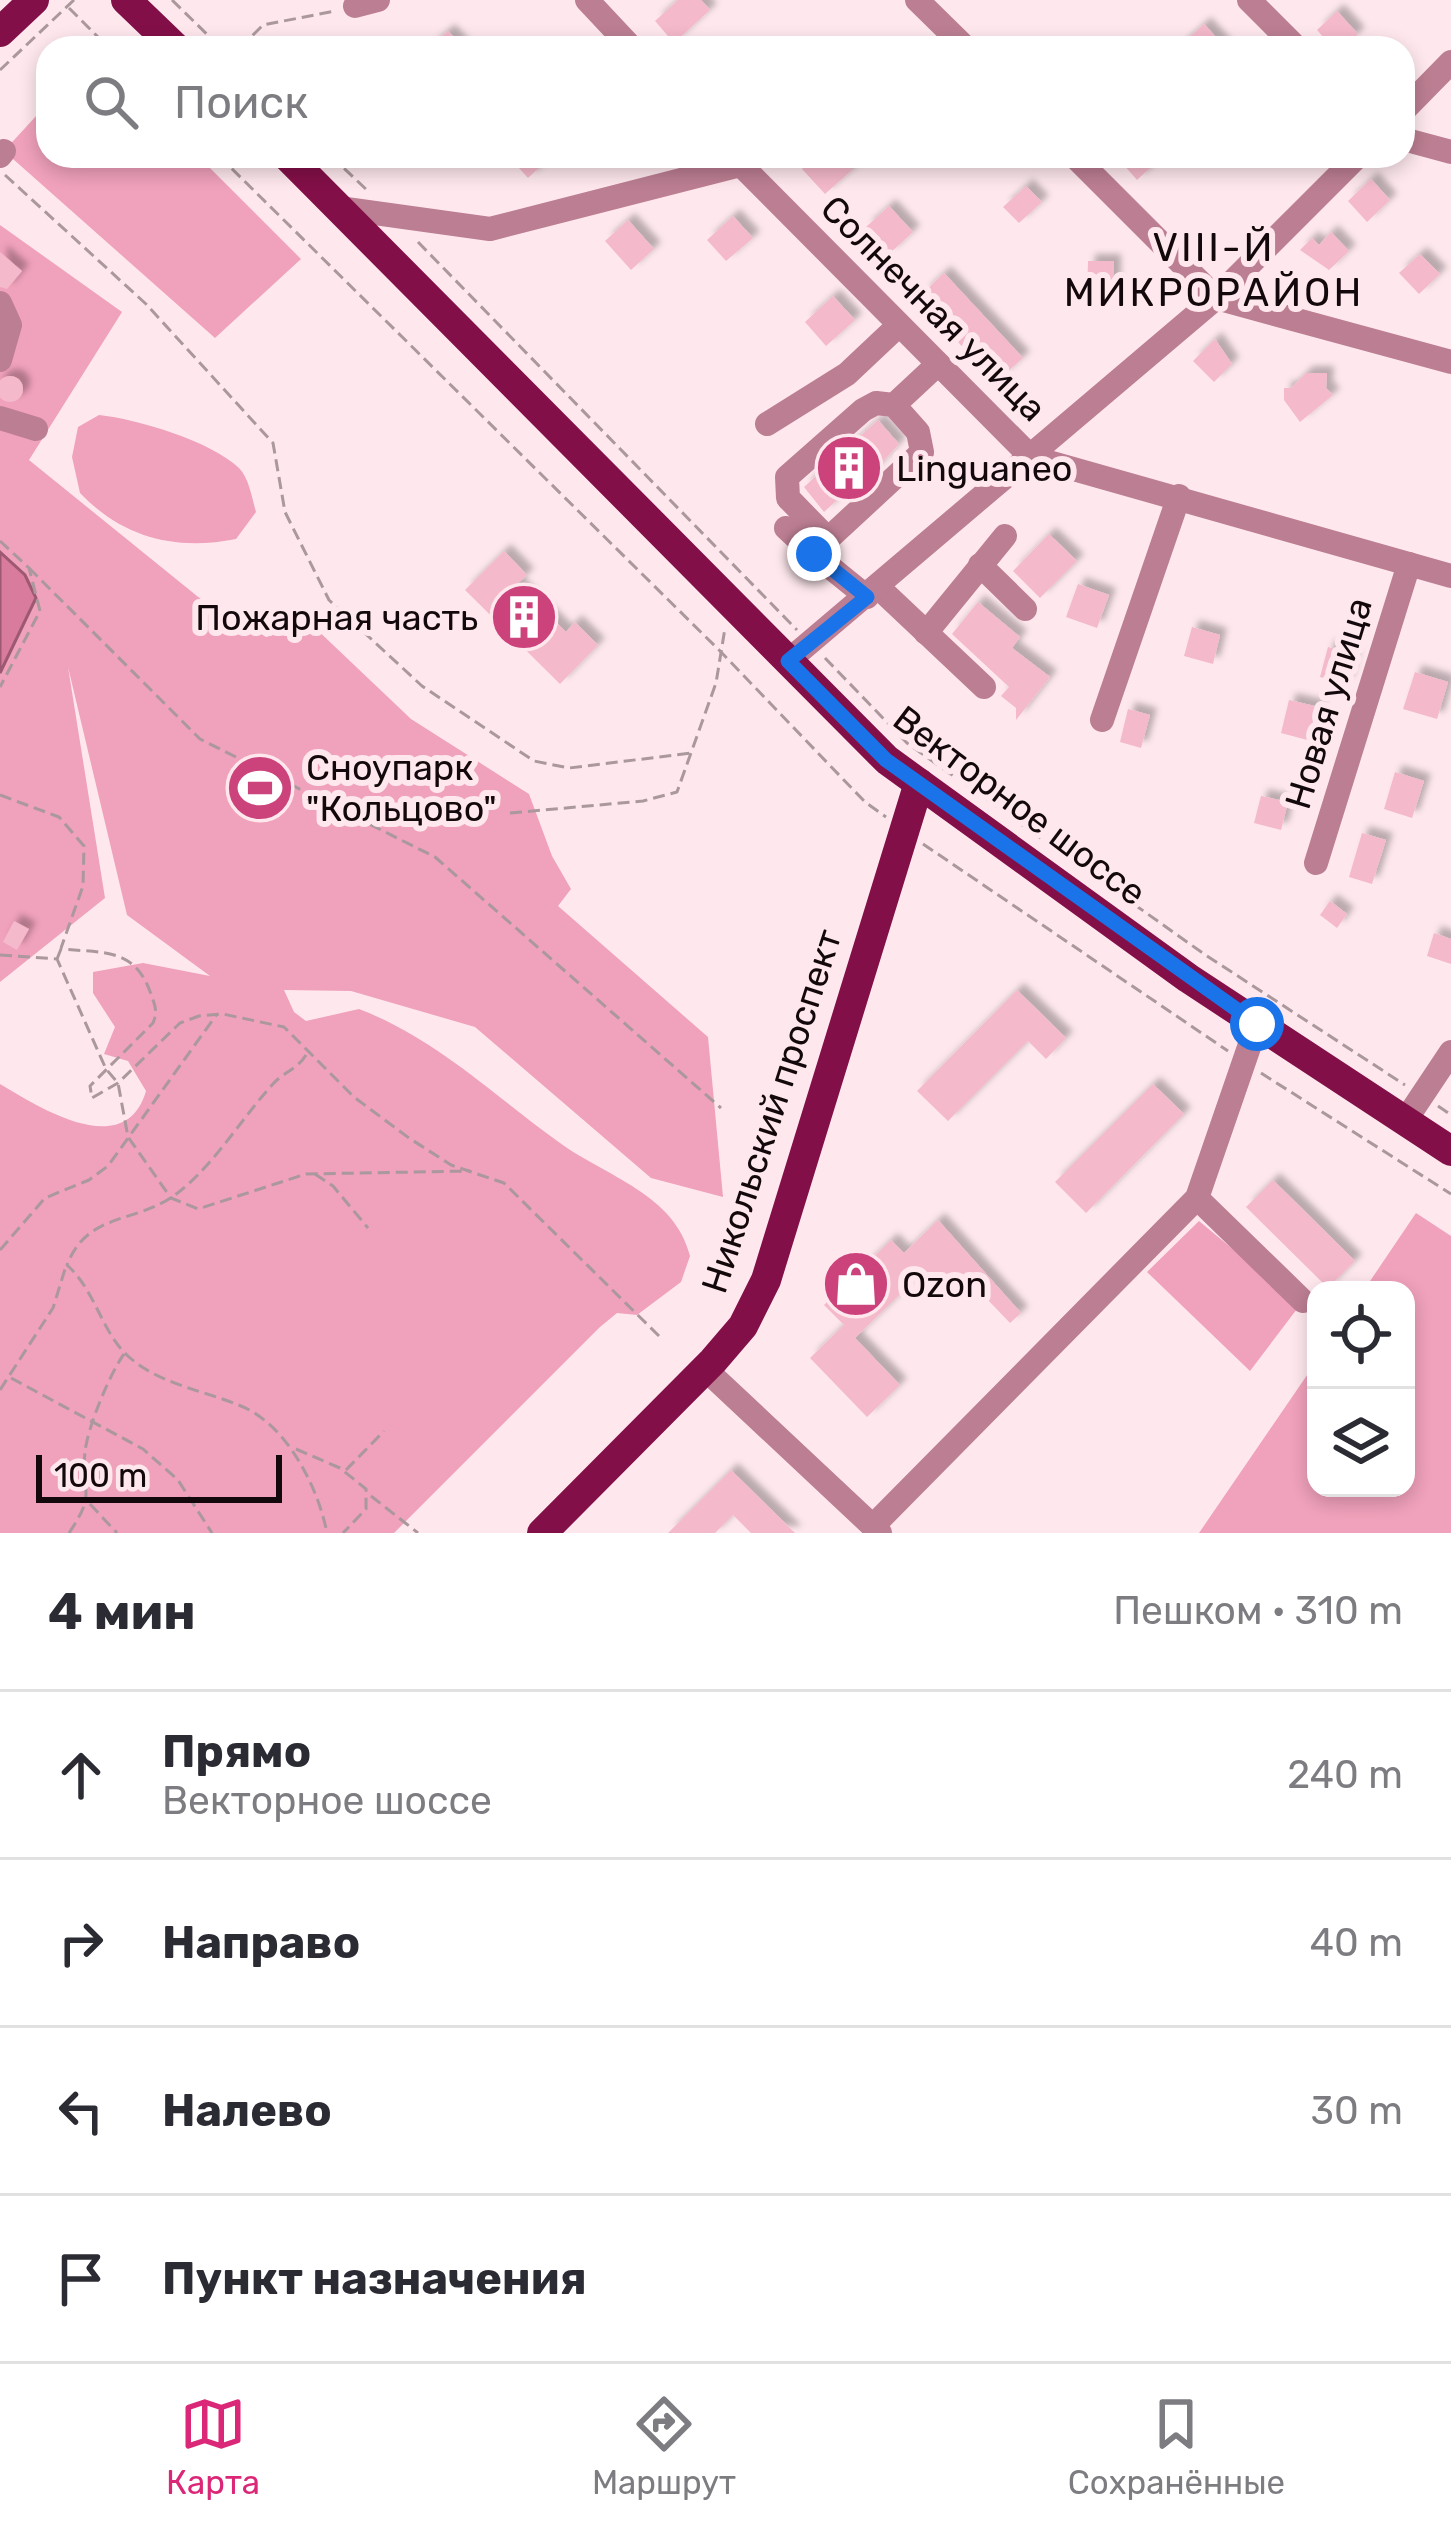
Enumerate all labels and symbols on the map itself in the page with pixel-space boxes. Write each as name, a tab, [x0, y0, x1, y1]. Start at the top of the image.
street label: Солнечная улица	[812, 187, 1055, 430]
district label: VIII-Й МИКРОРАЙОН	[1064, 225, 1364, 316]
building icon: Linguaneo	[814, 433, 884, 503]
place label: Linguaneo	[896, 447, 1072, 490]
route end	[787, 527, 841, 581]
building icon: Пожарная часть	[489, 582, 559, 652]
street label: Новая улица	[1276, 592, 1381, 814]
place label: Пожарная часть	[195, 596, 478, 639]
street label: Векторное шоссе	[885, 697, 1154, 914]
place label: Сноупарк "Кольцово"	[306, 746, 497, 830]
sports icon: Сноупарк "Кольцово"	[225, 753, 295, 823]
street label: Никольский проспект	[692, 924, 851, 1298]
route start	[1230, 997, 1284, 1051]
shop icon: Ozon	[821, 1249, 891, 1319]
place label: Ozon	[902, 1263, 987, 1306]
scale bar	[36, 1449, 282, 1502]

